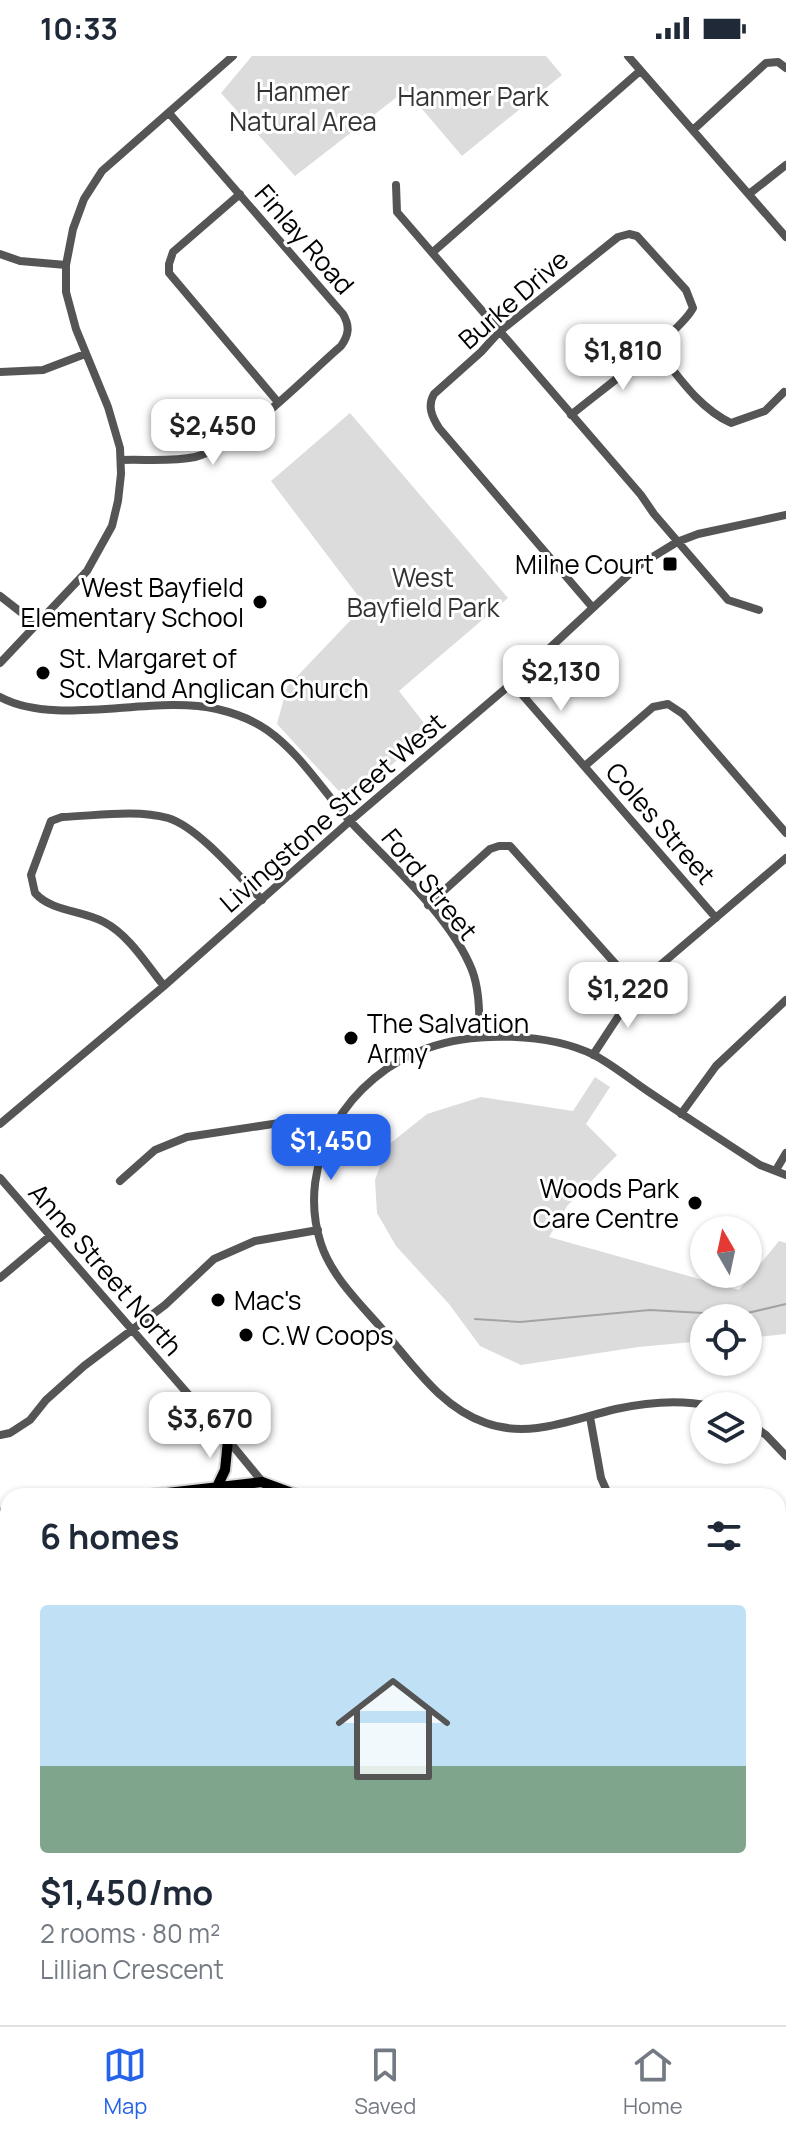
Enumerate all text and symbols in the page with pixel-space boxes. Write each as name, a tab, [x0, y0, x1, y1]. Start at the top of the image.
text: 10:33	[40, 8, 118, 49]
park label: Hanmer Natural Area	[229, 73, 377, 139]
park label: Hanmer Park	[397, 78, 550, 114]
street label: Finlay Road	[247, 176, 363, 302]
street label: Burke Drive	[450, 241, 576, 357]
pin: $1,810	[558, 324, 688, 392]
text: $1,810	[584, 332, 663, 368]
pin: $2,450	[148, 399, 278, 467]
text: $2,450	[169, 407, 257, 443]
place label: Milne Court	[515, 546, 654, 582]
marker: Milne Court	[661, 555, 679, 573]
park label: West Bayfield Park	[347, 559, 500, 625]
place label: West Bayfield Elementary School	[20, 569, 244, 635]
marker: West Bayfield Elementary School	[251, 593, 269, 611]
place label: St. Margaret of Scotland Anglican Church	[59, 640, 369, 706]
pin: $2,130	[496, 645, 626, 713]
text: $2,130	[521, 653, 601, 689]
marker: St. Margaret of Scotland Anglican Church	[34, 664, 52, 682]
street label: Livingstone Street West	[212, 704, 452, 920]
street label: Coles Street	[598, 754, 724, 892]
street label: Ford Street	[374, 821, 486, 947]
pin: $1,220	[563, 962, 693, 1030]
text: $1,220	[587, 970, 669, 1006]
place label: The Salvation Army	[367, 1005, 529, 1071]
marker: The Salvation Army	[342, 1029, 360, 1047]
pin: $1,450	[266, 1114, 396, 1182]
text: $1,450	[290, 1122, 372, 1158]
place label: Woods Park Care Centre	[533, 1170, 680, 1236]
street label: Anne Street North	[21, 1175, 191, 1363]
marker: Woods Park Care Centre	[686, 1194, 704, 1212]
north arrow	[690, 1216, 762, 1288]
map controls	[690, 1216, 762, 1464]
place label: Mac's	[234, 1282, 301, 1318]
marker: Mac's	[209, 1291, 227, 1309]
button: locate	[690, 1304, 762, 1376]
place label: C.W Coops	[262, 1317, 394, 1353]
marker: C.W Coops	[237, 1326, 255, 1344]
pin: $3,670	[145, 1392, 275, 1460]
button: layers	[690, 1392, 762, 1464]
text: $3,670	[167, 1400, 253, 1436]
text: 6 homes	[40, 1513, 179, 1559]
icon: filters	[702, 1514, 746, 1558]
icon: home	[321, 1657, 465, 1801]
text: $1,450/mo	[40, 1869, 213, 1915]
text: 2 rooms · 80 m²	[40, 1915, 220, 1951]
text: Lillian Crescent	[40, 1951, 224, 1987]
tab: Map	[103, 2043, 147, 2121]
tab: Saved	[354, 2043, 416, 2121]
tab: Home	[623, 2043, 683, 2121]

